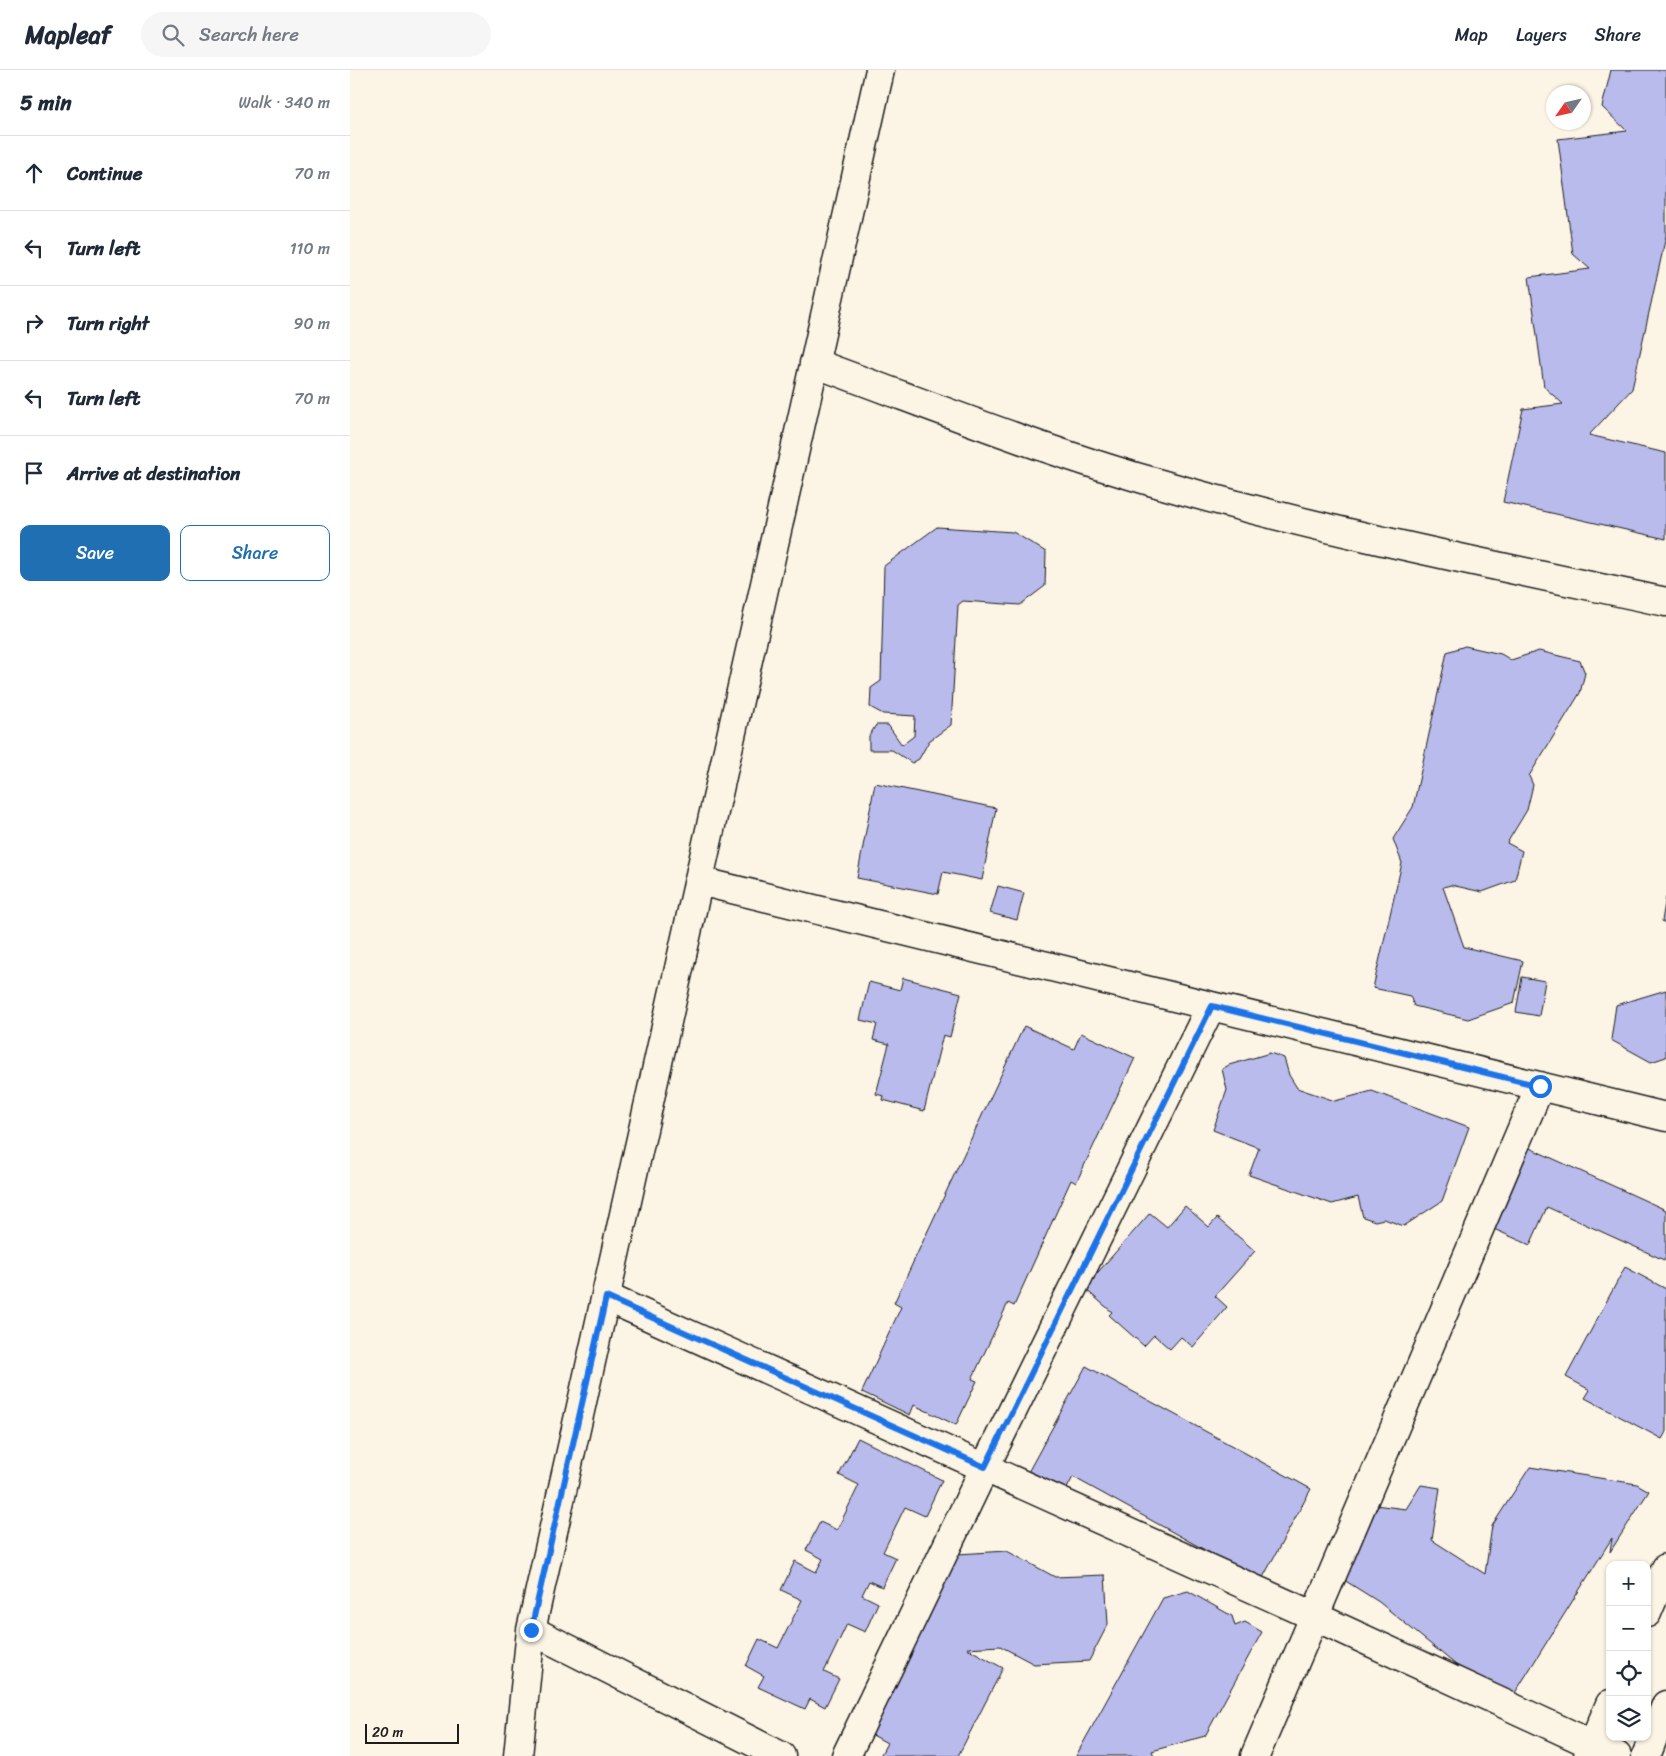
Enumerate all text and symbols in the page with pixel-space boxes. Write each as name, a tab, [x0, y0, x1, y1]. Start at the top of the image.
search box	[141, 12, 491, 57]
text: Mapleaf	[25, 14, 111, 56]
text: Search here	[199, 18, 299, 51]
text: Map	[1455, 19, 1488, 51]
text: Layers	[1516, 19, 1567, 51]
text: Share	[1595, 19, 1641, 51]
icon: search	[159, 21, 187, 49]
text: 5 min	[20, 84, 72, 122]
north arrow	[1546, 85, 1591, 130]
text: Walk · 340 m	[239, 88, 330, 117]
text: Continue	[67, 157, 143, 190]
icon: ahead	[20, 159, 48, 187]
text: 70 m	[294, 159, 330, 188]
text: Turn left	[67, 232, 140, 265]
icon: left	[20, 234, 48, 262]
text: 110 m	[290, 234, 330, 263]
text: Turn right	[67, 307, 149, 340]
icon: right	[20, 309, 48, 337]
text: 90 m	[294, 309, 330, 338]
text: Turn left	[67, 382, 140, 415]
icon: left	[20, 384, 48, 412]
text: 70 m	[294, 384, 330, 413]
text: Arrive at destination	[67, 457, 240, 490]
icon: arrive	[20, 459, 48, 487]
button: Save	[20, 525, 170, 581]
button: Share	[180, 525, 330, 581]
route start	[1529, 1075, 1552, 1098]
map controls	[1606, 1561, 1651, 1741]
button: +	[1606, 1561, 1651, 1606]
button: −	[1606, 1606, 1651, 1651]
route end	[520, 1619, 543, 1642]
button: locate	[1606, 1651, 1651, 1696]
button: layers	[1606, 1696, 1651, 1741]
text: 20 m	[372, 1720, 403, 1745]
scale bar	[365, 1721, 459, 1744]

